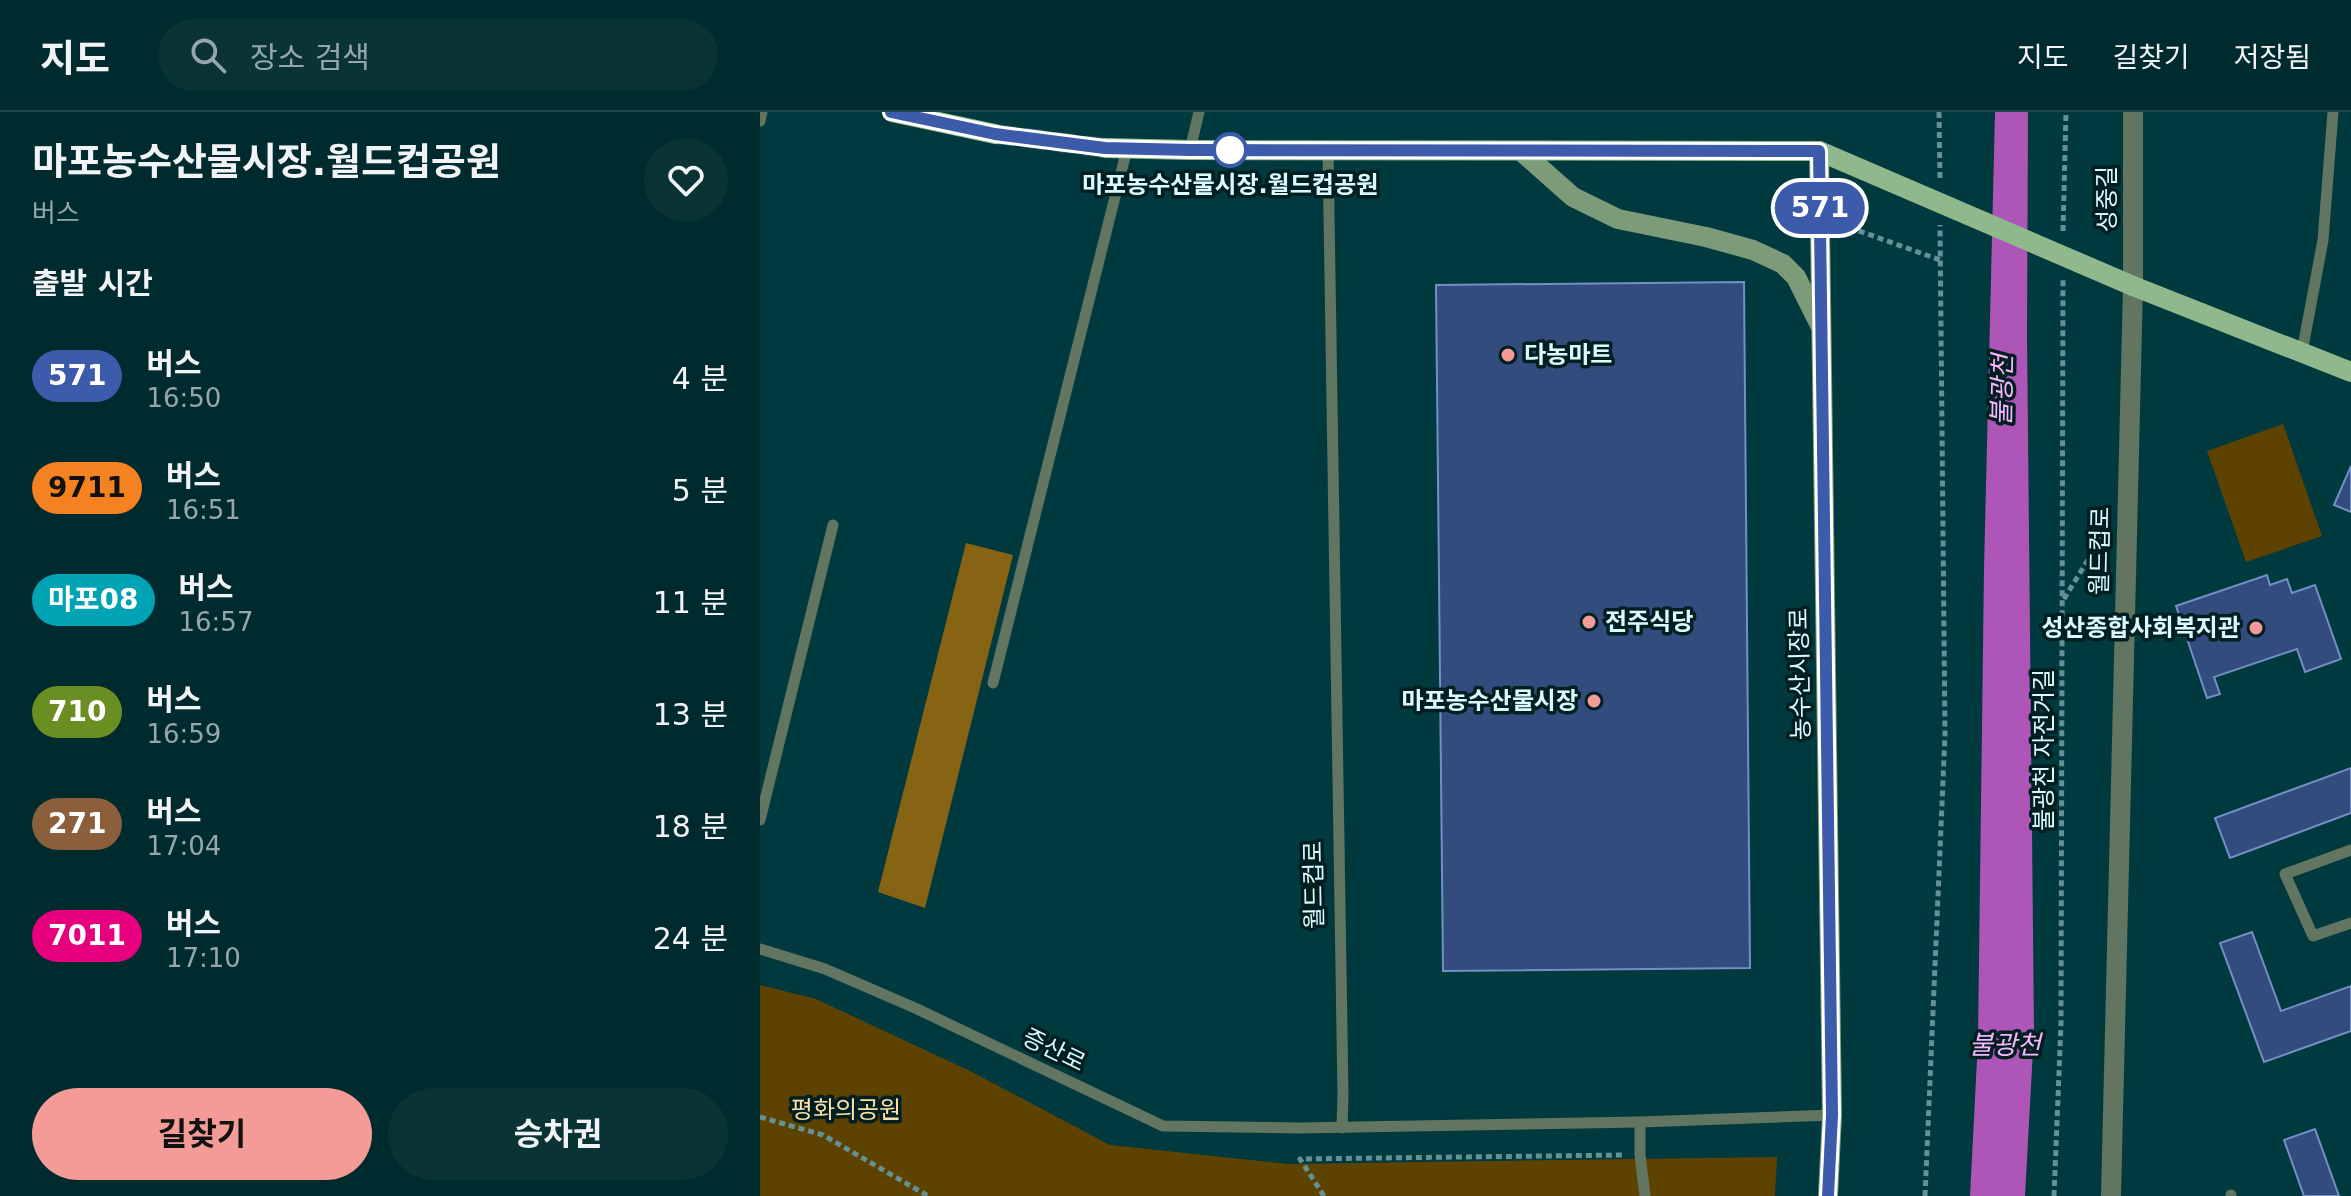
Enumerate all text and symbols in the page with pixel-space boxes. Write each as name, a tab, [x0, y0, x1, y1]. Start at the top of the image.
search box	[158, 19, 718, 91]
icon: search	[186, 33, 230, 77]
text: 지도	[40, 37, 110, 81]
text: 장소 검색	[250, 40, 370, 75]
text: 지도	[2017, 41, 2068, 74]
text: 길찾기	[2112, 41, 2190, 74]
text: 저장됨	[2234, 41, 2311, 74]
marker: 마포농수산물시장.월드컵공원	[1213, 133, 1247, 167]
button: heart	[644, 138, 728, 222]
text: 마포농수산물시장.월드컵공원	[32, 140, 501, 184]
street label: 성중길	[2093, 166, 2121, 232]
place label: 마포농수산물시장.월드컵공원	[1082, 171, 1378, 199]
line badge: 571	[1774, 182, 1866, 234]
text: 571	[1791, 191, 1849, 224]
text: 버스	[32, 198, 80, 228]
text: 출발 시간	[32, 266, 153, 301]
place label: 다농마트	[1524, 341, 1612, 369]
text: 버스	[146, 346, 202, 381]
marker: 다농마트	[1499, 346, 1517, 364]
water label: 불광천	[1986, 351, 2018, 426]
text: 571	[48, 359, 106, 392]
text: 4 분	[672, 361, 728, 396]
text: 16:50	[146, 383, 221, 413]
text: 버스	[166, 458, 221, 493]
text: 9711	[48, 471, 126, 504]
text: 5 분	[672, 473, 728, 508]
text: 16:51	[166, 495, 241, 525]
street label: 월드컵로	[2085, 507, 2115, 595]
text: 버스	[179, 570, 234, 605]
text: 마포08	[48, 583, 139, 616]
text: 11 분	[653, 585, 728, 620]
text: 16:57	[179, 607, 253, 637]
place label: 전주식당	[1605, 608, 1693, 636]
street label: 농수산시장로	[1785, 608, 1815, 740]
marker: 전주식당	[1580, 613, 1598, 631]
place label: 성산종합사회복지관	[2041, 614, 2240, 642]
marker: 성산종합사회복지관	[2247, 619, 2265, 637]
street label: 불광천 자전거길	[2030, 669, 2058, 831]
text: 버스	[146, 682, 202, 717]
place label: 마포농수산물시장	[1401, 687, 1578, 715]
marker: 마포농수산물시장	[1585, 692, 1603, 710]
text: 710	[48, 695, 106, 728]
text: 13 분	[653, 697, 728, 732]
text: 16:59	[146, 719, 221, 749]
text: 버스	[146, 794, 202, 829]
text: 271	[48, 807, 106, 840]
text: 18 분	[653, 809, 728, 844]
text: 17:04	[146, 831, 221, 861]
street label: 월드컵로	[1299, 841, 1329, 929]
text: 버스	[166, 906, 221, 941]
text: 7011	[48, 919, 126, 952]
text: 24 분	[653, 921, 728, 956]
text: 17:10	[166, 943, 241, 973]
street label: 증산로	[1018, 1023, 1090, 1077]
water label: 불광천	[1969, 1030, 2044, 1060]
button: 길찾기	[32, 1088, 372, 1180]
button: 승차권	[388, 1088, 728, 1180]
park label: 평화의공원	[791, 1096, 901, 1124]

